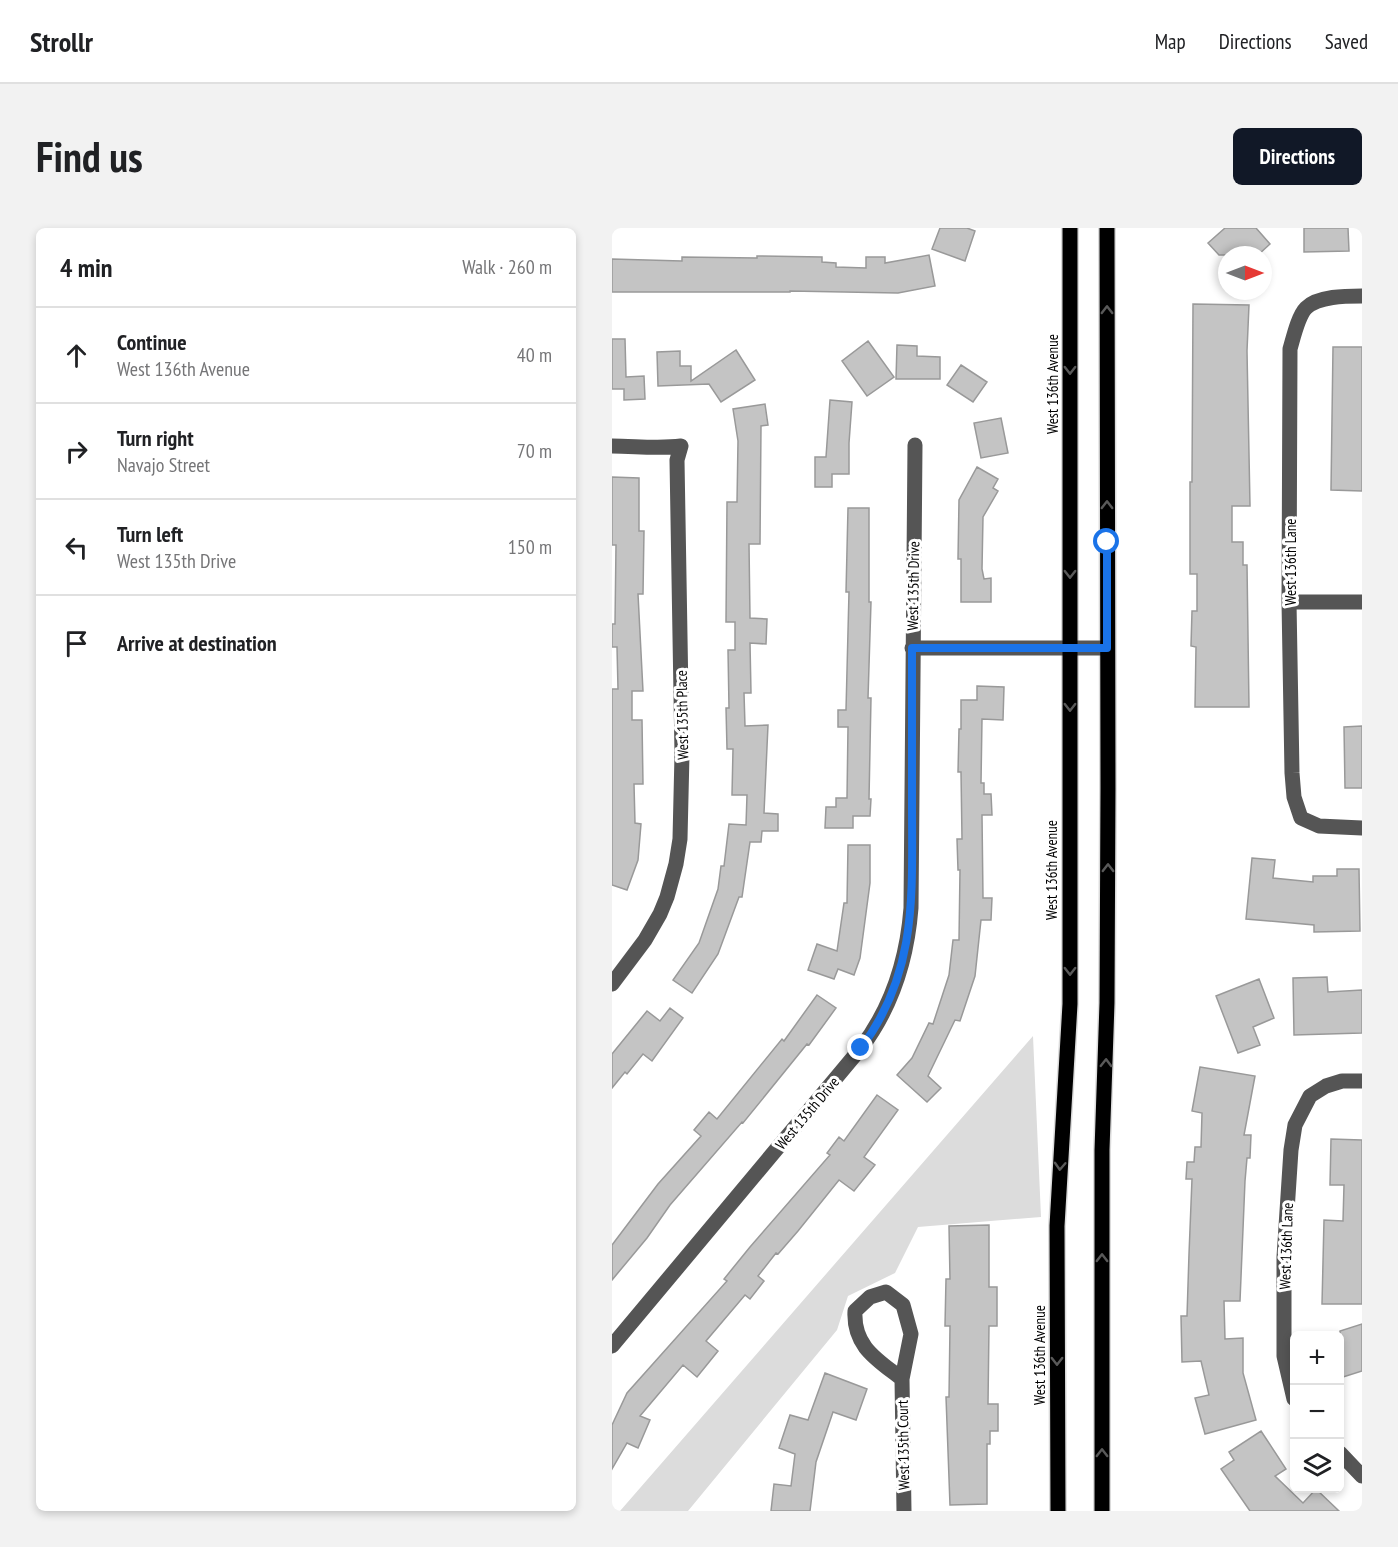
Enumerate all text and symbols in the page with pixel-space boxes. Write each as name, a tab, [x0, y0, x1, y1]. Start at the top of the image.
text: Strollr	[30, 23, 93, 60]
text: Map	[1155, 28, 1186, 55]
text: Directions	[1219, 28, 1292, 55]
text: Saved	[1325, 28, 1368, 55]
button: Directions	[1233, 128, 1362, 185]
text: Find us	[36, 129, 143, 184]
north arrow	[1218, 246, 1272, 300]
text: 4 min	[60, 251, 113, 284]
text: Walk · 260 m	[462, 254, 552, 280]
one-way arrow	[1101, 306, 1113, 315]
text: Continue	[117, 328, 187, 356]
street label: West 136th Avenue	[1043, 334, 1062, 434]
icon: ahead	[60, 339, 93, 372]
text: 40 m	[517, 342, 552, 368]
text: West 136th Avenue	[117, 356, 250, 382]
one-way arrow	[1064, 366, 1076, 375]
text: Turn right	[117, 424, 194, 452]
icon: right	[60, 435, 93, 468]
text: 70 m	[517, 438, 552, 464]
text: Navajo Street	[117, 452, 210, 478]
one-way arrow	[1101, 501, 1113, 510]
street label: West 136th Lane	[1281, 518, 1300, 606]
text: Turn left	[117, 520, 183, 548]
route start	[1093, 528, 1119, 554]
icon: left	[60, 531, 93, 564]
text: 150 m	[508, 534, 552, 560]
street label: West 135th Drive	[903, 541, 923, 631]
text: West 135th Drive	[117, 548, 236, 574]
one-way arrow	[1064, 569, 1076, 578]
icon: arrive	[60, 627, 93, 660]
text: Arrive at destination	[117, 629, 277, 657]
street label: West 135th Place	[672, 670, 692, 760]
one-way arrow	[1064, 702, 1076, 711]
street label: West 136th Avenue	[1042, 820, 1061, 920]
one-way arrow	[1101, 863, 1114, 872]
one-way arrow	[1063, 966, 1076, 975]
route end	[847, 1034, 873, 1060]
one-way arrow	[1100, 1058, 1112, 1067]
street label: West 135th Drive	[771, 1073, 843, 1153]
one-way arrow	[1053, 1161, 1066, 1170]
street label: West 136th Lane	[1275, 1202, 1297, 1290]
one-way arrow	[1096, 1253, 1108, 1262]
street label: West 136th Avenue	[1030, 1305, 1049, 1405]
map controls	[1290, 1331, 1344, 1493]
button: +	[1290, 1331, 1344, 1385]
one-way arrow	[1051, 1356, 1063, 1365]
button: −	[1290, 1385, 1344, 1439]
street label: West 135th Court	[893, 1400, 913, 1490]
button: layers	[1290, 1439, 1344, 1493]
one-way arrow	[1096, 1448, 1108, 1457]

